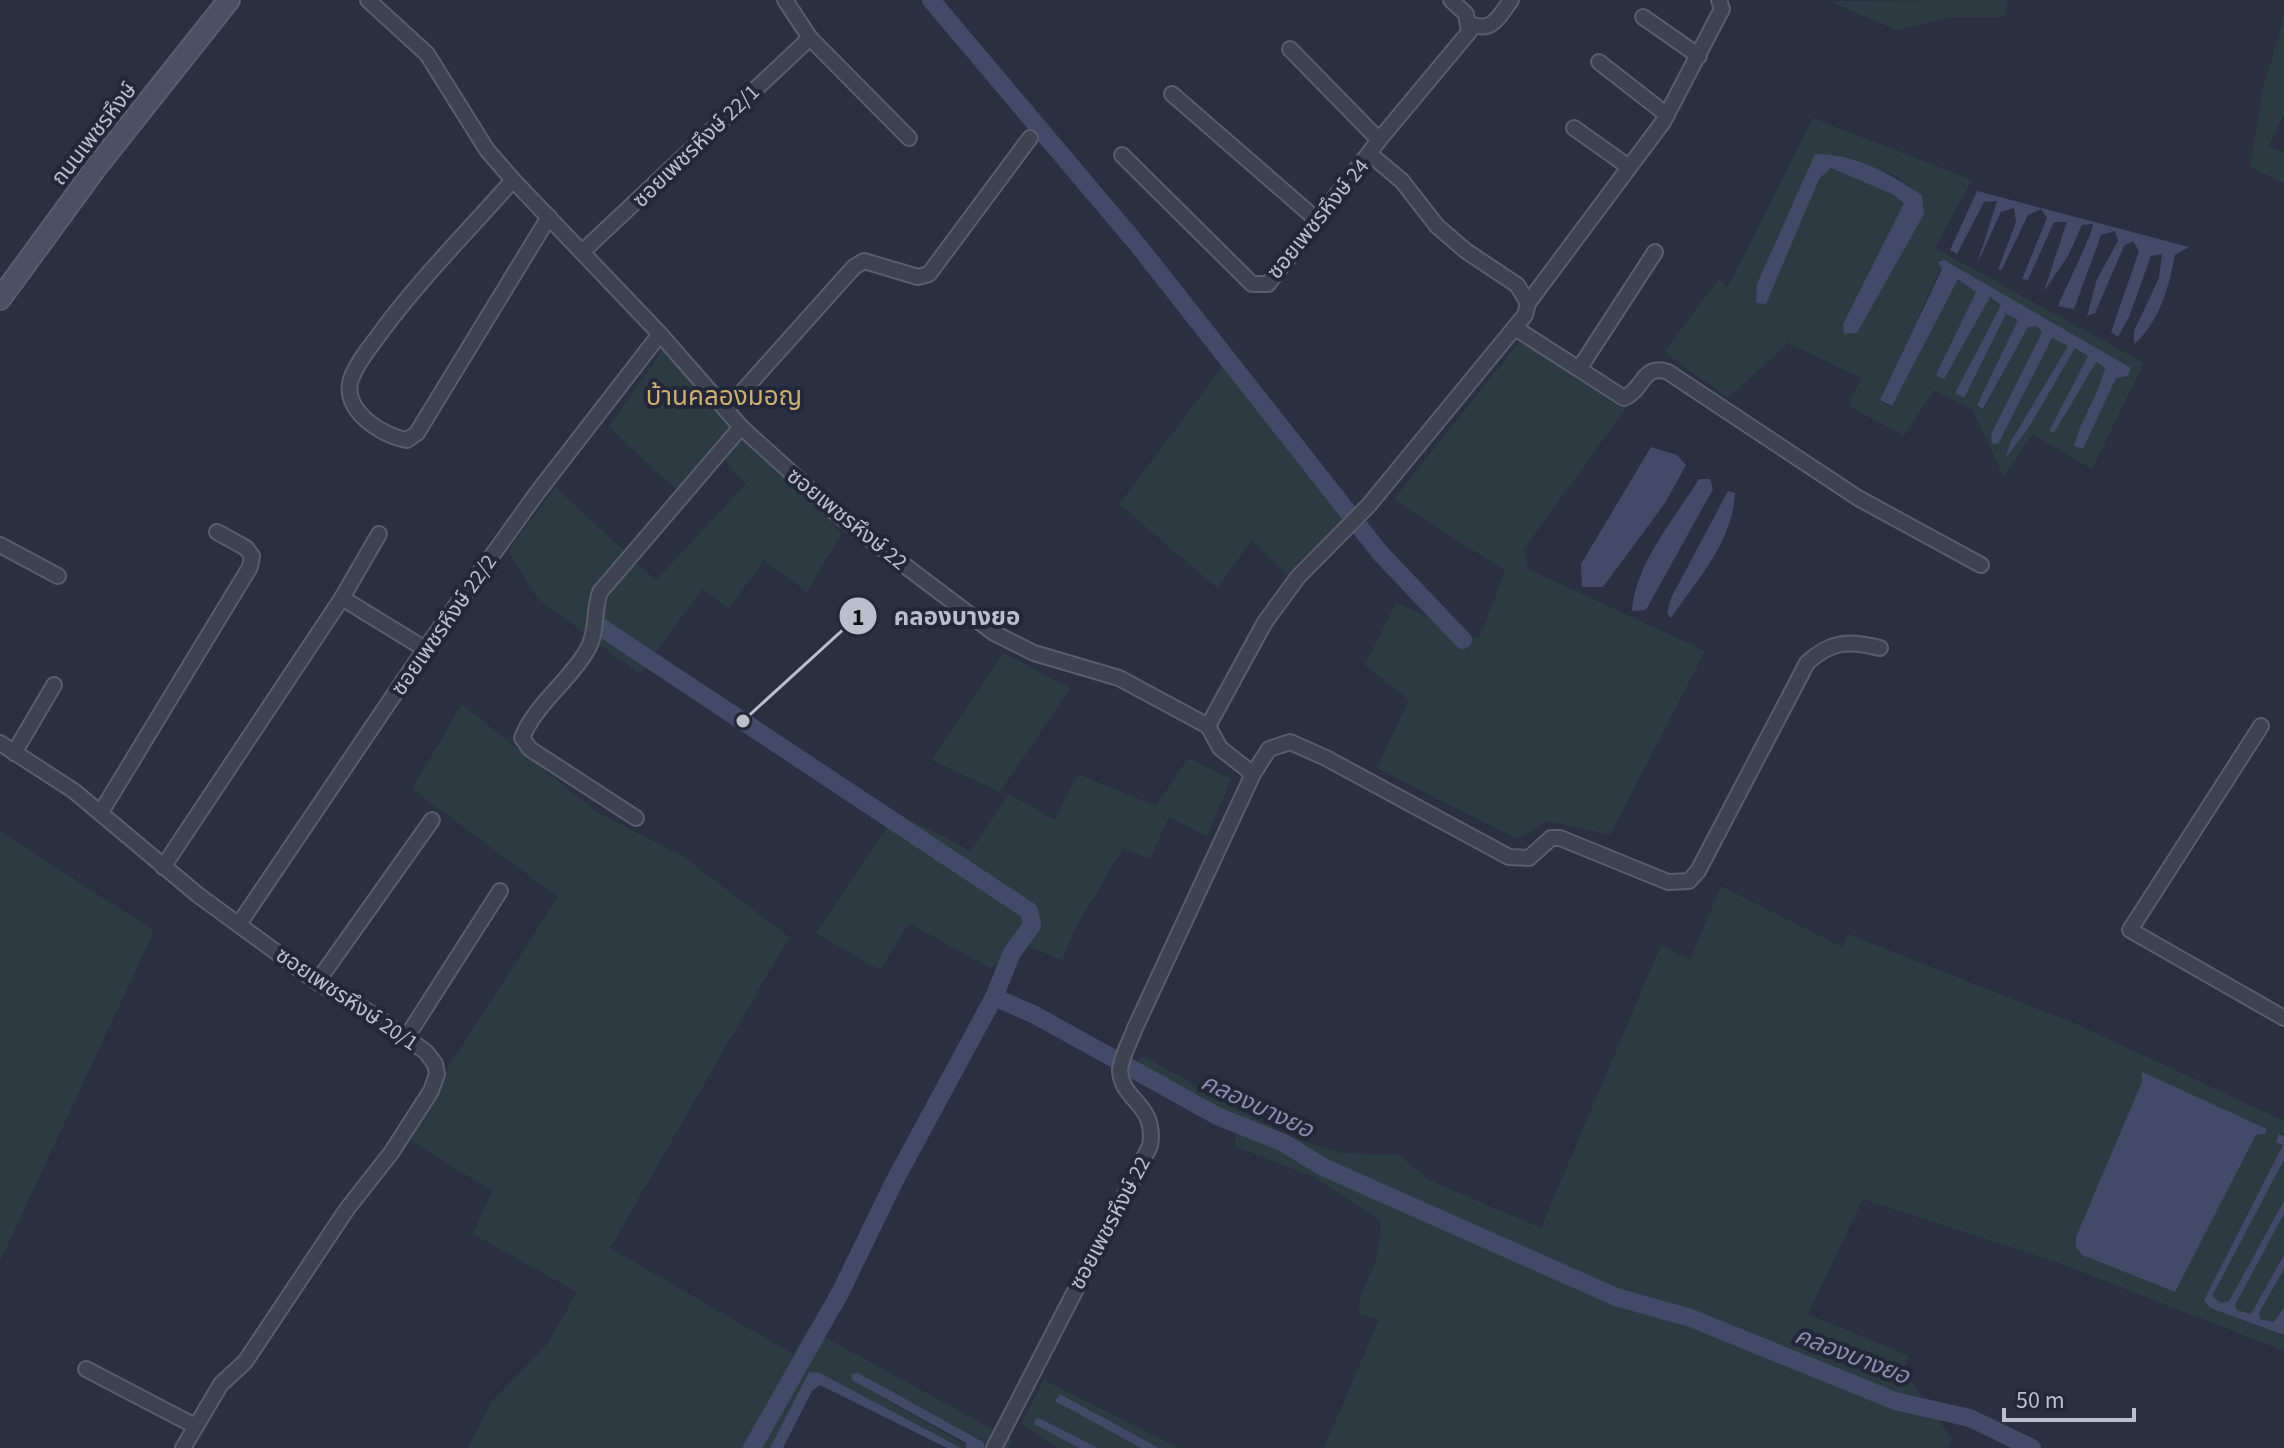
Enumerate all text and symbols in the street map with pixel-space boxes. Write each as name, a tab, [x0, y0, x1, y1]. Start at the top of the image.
street label: ถนนเพชรหึงษ์	[43, 76, 145, 192]
street label: ซอยเพชรหึงษ์ 22/1	[625, 77, 767, 215]
street label: ซอยเพชรหึงษ์ 24	[1259, 152, 1377, 286]
district label: บ้านคลองมอญ	[646, 378, 802, 415]
street label: ซอยเพชรหึงษ์ 22	[780, 460, 914, 578]
street label: ซอยเพชรหึงษ์ 22/2	[383, 548, 505, 702]
callout: คลองบางยอ	[838, 592, 1036, 640]
text: 1	[852, 600, 864, 635]
text: คลองบางยอ	[894, 600, 1020, 635]
street label: ซอยเพชรหึงษ์ 20/1	[269, 939, 425, 1059]
water label: คลองบางยอ	[1195, 1065, 1320, 1148]
street label: ซอยเพชรหึงษ์ 22	[1061, 1151, 1159, 1295]
water label: คลองบางยอ	[1790, 1318, 1916, 1394]
scale bar	[2004, 1372, 2134, 1422]
text: 50 m	[2016, 1383, 2065, 1418]

